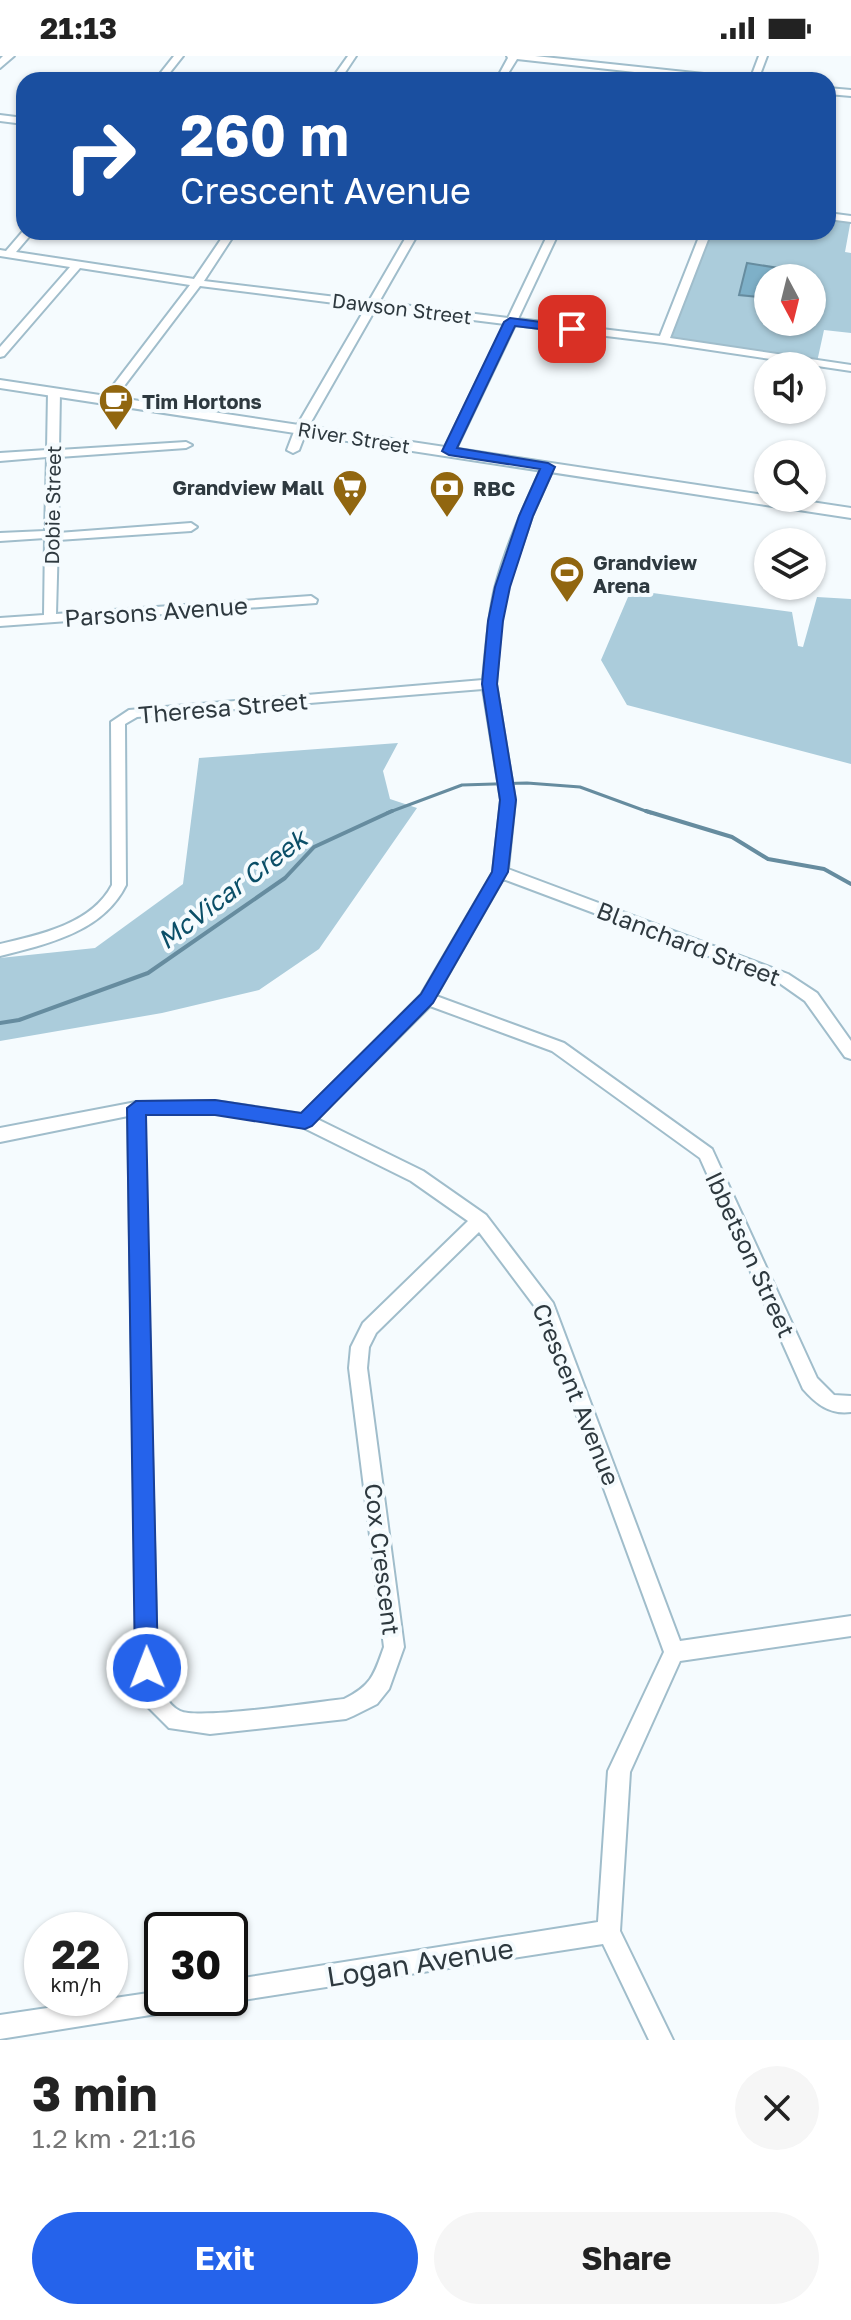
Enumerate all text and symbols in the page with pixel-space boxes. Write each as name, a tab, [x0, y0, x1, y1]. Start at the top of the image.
text: 21:13	[40, 10, 117, 46]
text: 260 m	[180, 101, 349, 168]
icon: right	[48, 104, 152, 208]
text: Crescent Avenue	[180, 169, 471, 212]
north arrow	[754, 264, 826, 336]
map controls	[754, 264, 826, 600]
street label: Dawson Street	[331, 288, 473, 328]
pin	[538, 295, 606, 363]
icon: arrive	[550, 307, 594, 351]
button: sound	[754, 352, 826, 424]
cafe icon: Tim Hortons	[97, 382, 135, 432]
place label: Tim Hortons	[142, 389, 262, 413]
street label: River Street	[296, 416, 412, 458]
button: search	[754, 440, 826, 512]
street label: Dobie Street	[39, 445, 65, 565]
supermarket icon: Grandview Mall	[331, 468, 369, 518]
bank icon: RBC	[428, 469, 466, 519]
place label: Grandview Mall	[172, 475, 324, 499]
place label: RBC	[473, 476, 515, 500]
button: layers	[754, 528, 826, 600]
place label: Grandview Arena	[593, 550, 697, 597]
sports icon: Grandview Arena	[548, 554, 586, 604]
street label: Parsons Avenue	[63, 590, 249, 632]
street label: Theresa Street	[137, 685, 309, 729]
water label: McVicar Creek	[151, 821, 315, 955]
street label: Blanchard Street	[593, 895, 785, 991]
street label: Ibbetson Street	[700, 1167, 802, 1341]
street label: Crescent Avenue	[527, 1299, 627, 1489]
street label: Cox Crescent	[359, 1481, 407, 1637]
position arrow	[105, 1626, 189, 1710]
speed limit sign: 30	[144, 1912, 248, 2016]
text: 22	[52, 1930, 100, 1978]
street label: Logan Avenue	[324, 1931, 516, 1993]
text: km/h	[51, 1972, 101, 1996]
text: 3 min	[32, 2064, 157, 2122]
button: close	[735, 2066, 819, 2150]
text: 1.2 km · 21:16	[32, 2123, 196, 2154]
button: Exit	[32, 2212, 418, 2304]
button: Share	[434, 2212, 819, 2304]

